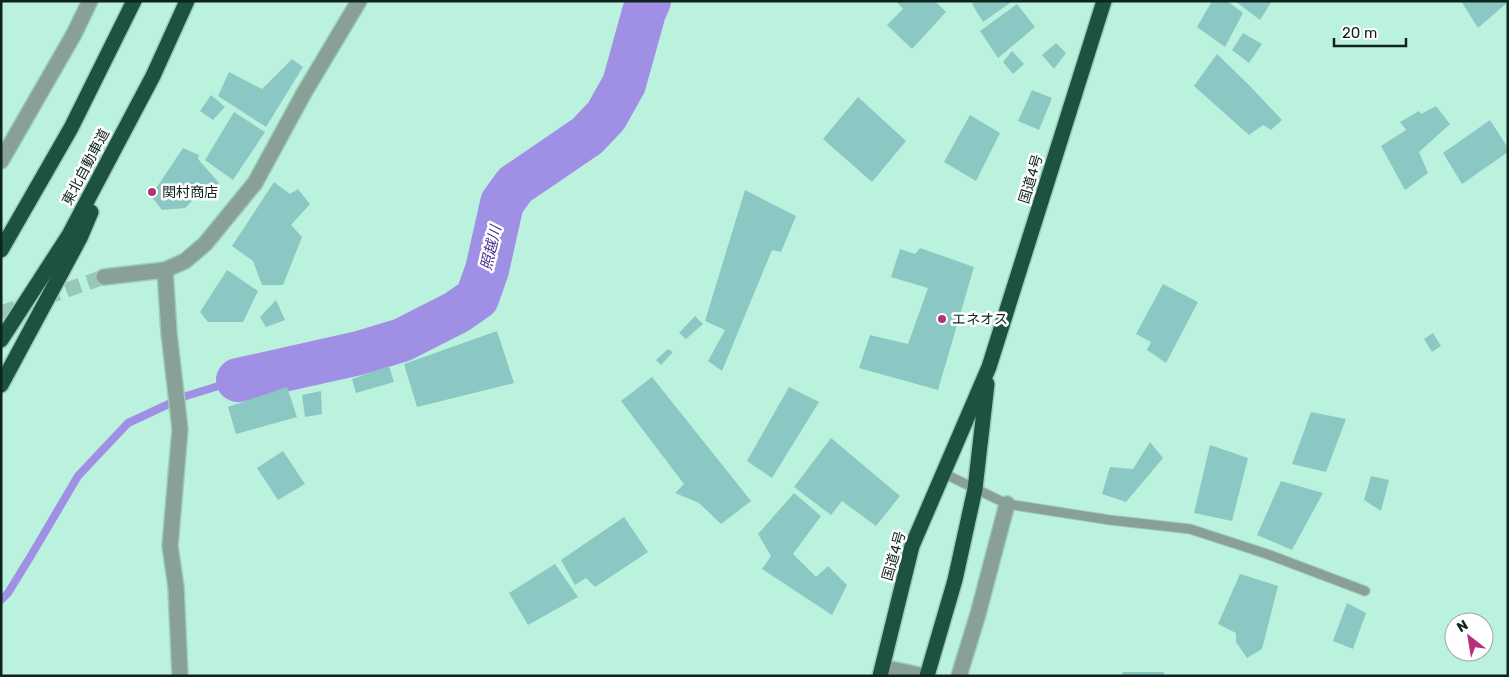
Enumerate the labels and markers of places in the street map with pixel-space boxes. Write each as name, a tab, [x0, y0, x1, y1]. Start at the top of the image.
place label: 関村商店	[162, 184, 218, 201]
marker: 関村商店	[146, 186, 158, 198]
place label: エネオス	[952, 311, 1008, 328]
marker: エネオス	[936, 313, 948, 325]

